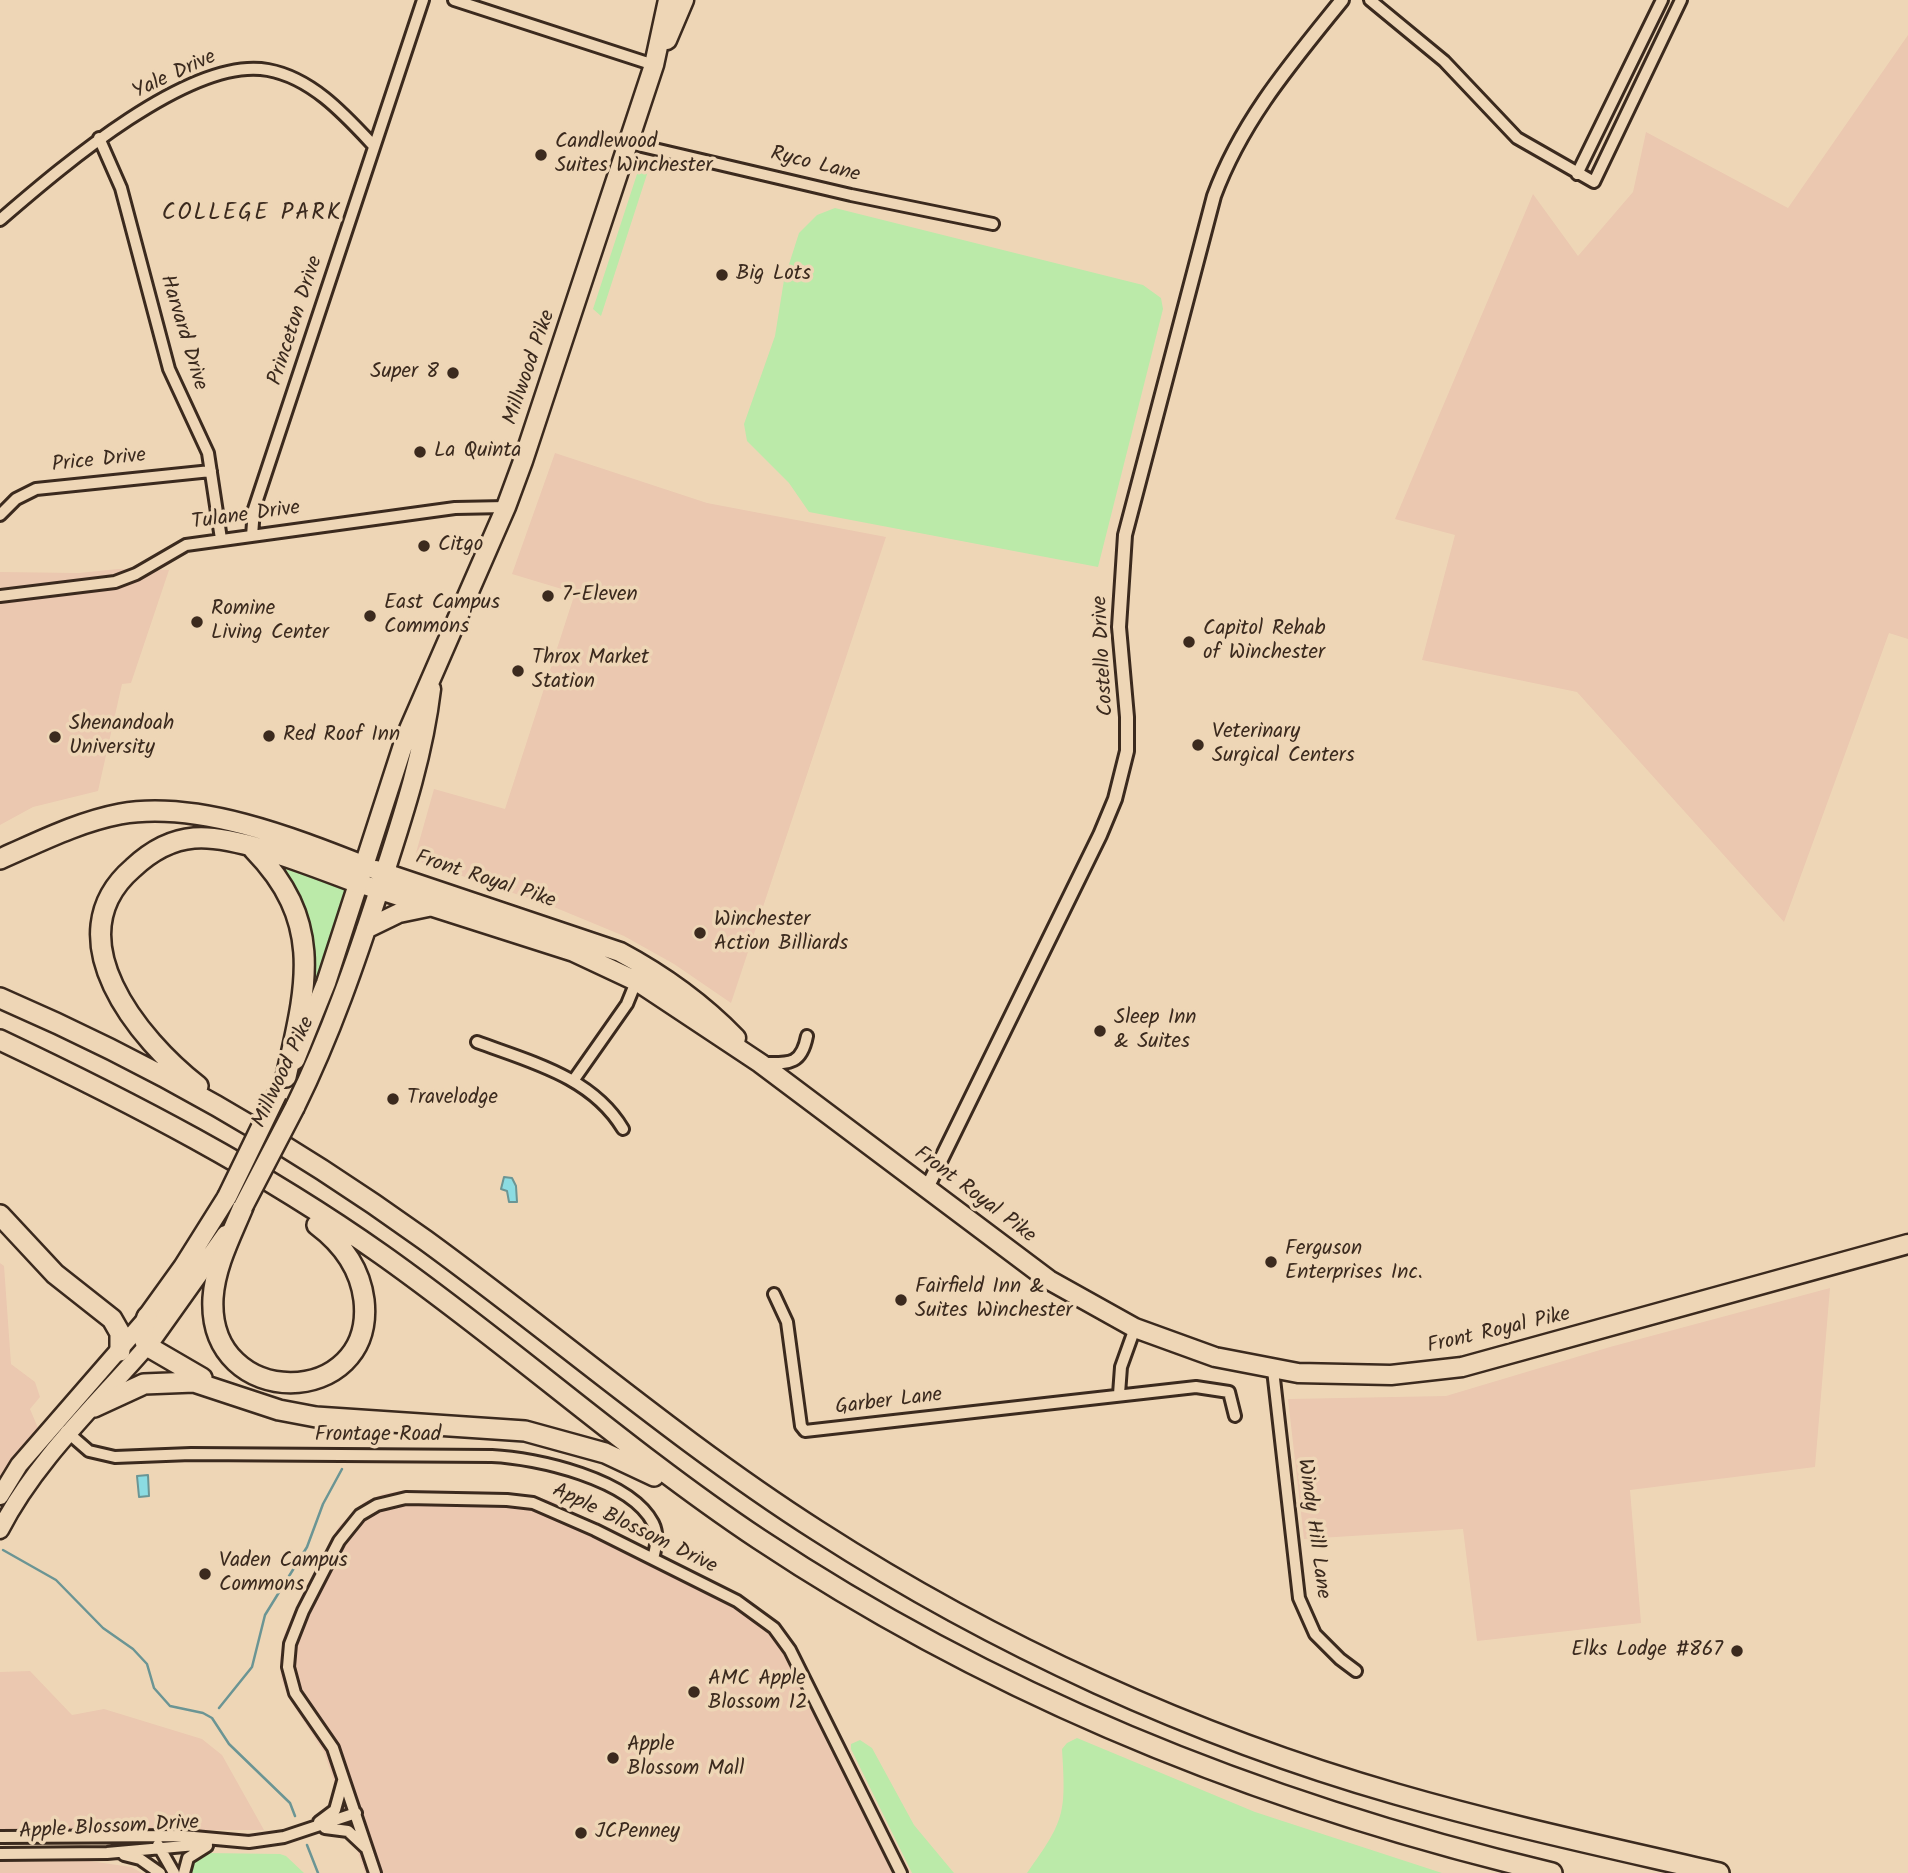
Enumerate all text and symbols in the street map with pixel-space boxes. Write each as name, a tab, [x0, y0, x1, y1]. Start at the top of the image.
street label: Yale Drive	[129, 46, 221, 106]
place label: Candlewood Suites Winchester	[555, 130, 712, 180]
street label: Ryco Lane	[768, 143, 862, 189]
marker: Candlewood Suites Winchester	[533, 147, 549, 163]
district label: COLLEGE PARK	[163, 201, 341, 229]
street label: Princeton Drive	[264, 253, 330, 389]
place label: Big Lots	[736, 262, 811, 288]
marker: Big Lots	[714, 267, 730, 283]
street label: Harvard Drive	[153, 272, 211, 394]
street label: Millwood Pike	[500, 307, 562, 429]
place label: Super 8	[370, 360, 439, 386]
marker: Super 8	[445, 365, 461, 381]
place label: La Quinta	[434, 439, 521, 465]
marker: La Quinta	[412, 444, 428, 460]
street label: Price Drive	[51, 445, 147, 479]
street label: Tulane Drive	[190, 497, 302, 537]
place label: Citgo	[438, 533, 483, 559]
marker: Citgo	[416, 538, 432, 554]
place label: 7-Eleven	[562, 583, 638, 609]
marker: 7-Eleven	[540, 588, 556, 604]
place label: East Campus Commons	[384, 591, 500, 641]
street label: Costello Drive	[1089, 595, 1121, 717]
place label: Romine Living Center	[211, 597, 329, 647]
marker: East Campus Commons	[362, 608, 378, 624]
marker: Romine Living Center	[189, 614, 205, 630]
place label: Capitol Rehab of Winchester	[1203, 617, 1326, 667]
marker: Capitol Rehab of Winchester	[1181, 634, 1197, 650]
place label: Throx Market Station	[532, 646, 649, 696]
marker: Throx Market Station	[510, 663, 526, 679]
place label: Shenandoah University	[69, 712, 174, 762]
place label: Veterinary Surgical Centers	[1212, 720, 1355, 770]
place label: Red Roof Inn	[283, 723, 400, 749]
marker: Red Roof Inn	[261, 728, 277, 744]
marker: Shenandoah University	[47, 729, 63, 745]
marker: Veterinary Surgical Centers	[1190, 737, 1206, 753]
street label: Front Royal Pike	[412, 846, 558, 916]
place label: Winchester Action Billiards	[714, 908, 848, 958]
marker: Winchester Action Billiards	[692, 925, 708, 941]
place label: Sleep Inn & Suites	[1114, 1006, 1197, 1056]
street label: Millwood Pike	[248, 1013, 322, 1133]
marker: Sleep Inn & Suites	[1092, 1023, 1108, 1039]
place label: Travelodge	[407, 1086, 498, 1112]
marker: Travelodge	[385, 1091, 401, 1107]
street label: Front Royal Pike	[908, 1142, 1040, 1250]
place label: Ferguson Enterprises Inc.	[1285, 1237, 1423, 1287]
marker: Ferguson Enterprises Inc.	[1263, 1254, 1279, 1270]
place label: Fairfield Inn & Suites Winchester	[915, 1275, 1072, 1325]
marker: Fairfield Inn & Suites Winchester	[893, 1292, 909, 1308]
street label: Front Royal Pike	[1425, 1303, 1573, 1361]
street label: Garber Lane	[834, 1384, 944, 1422]
street label: Frontage Road	[315, 1423, 441, 1449]
street label: Windy Hill Lane	[1290, 1457, 1334, 1601]
street label: Apple Blossom Drive	[547, 1479, 721, 1581]
place label: Vaden Campus Commons	[219, 1549, 348, 1599]
marker: Vaden Campus Commons	[197, 1566, 213, 1582]
place label: Elks Lodge #867	[1571, 1638, 1723, 1664]
marker: Elks Lodge #867	[1729, 1643, 1745, 1659]
place label: AMC Apple Blossom 12	[708, 1667, 807, 1717]
marker: AMC Apple Blossom 12	[686, 1684, 702, 1700]
place label: Apple Blossom Mall	[627, 1733, 744, 1783]
marker: Apple Blossom Mall	[605, 1750, 621, 1766]
street label: Apple Blossom Drive	[18, 1812, 200, 1846]
place label: JCPenney	[595, 1820, 680, 1846]
marker: JCPenney	[573, 1825, 589, 1841]

